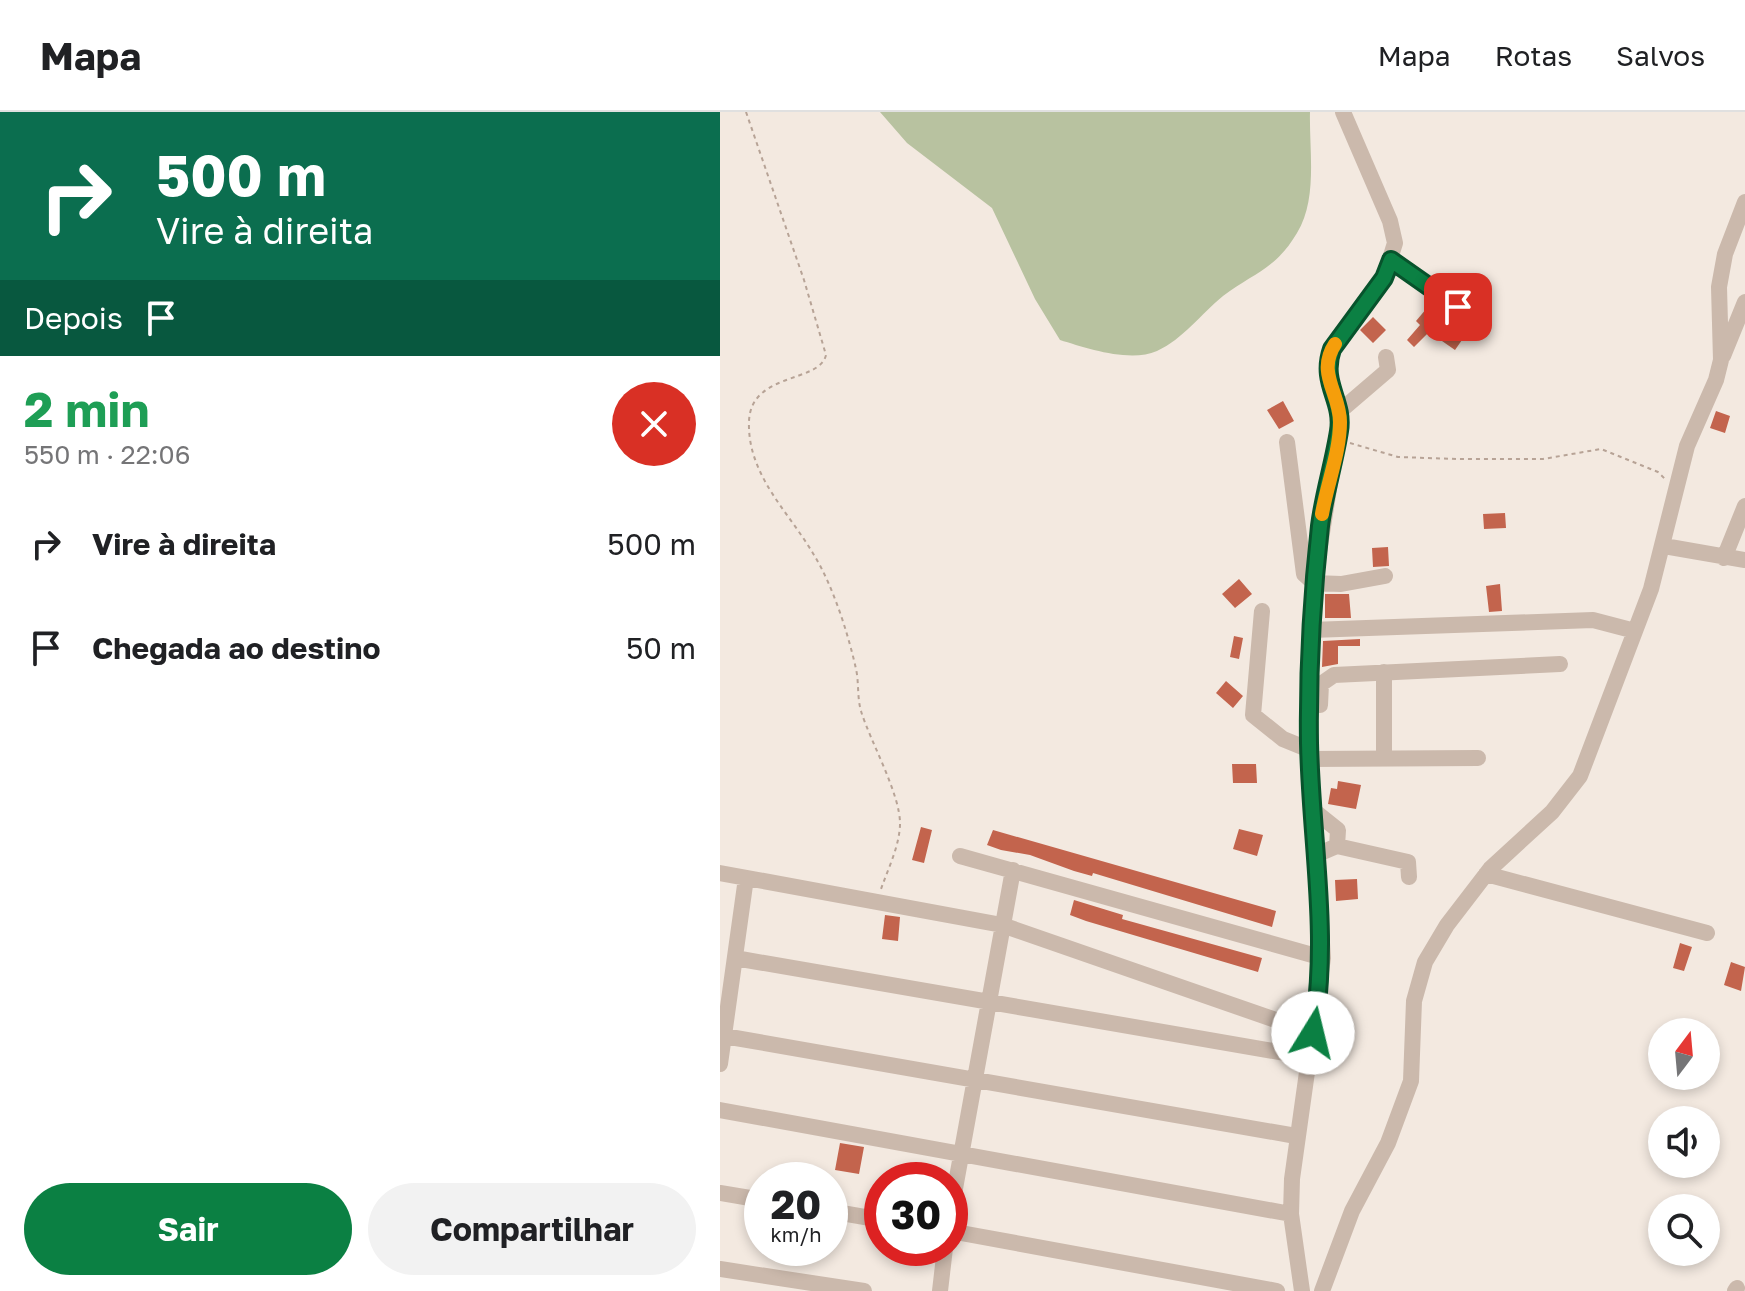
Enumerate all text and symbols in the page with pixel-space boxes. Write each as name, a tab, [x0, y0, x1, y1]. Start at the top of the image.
text: Mapa	[40, 33, 141, 78]
text: Mapa	[1378, 39, 1451, 72]
text: Rotas	[1495, 39, 1572, 72]
text: Salvos	[1616, 39, 1705, 72]
text: 500 m	[156, 141, 326, 208]
icon: right	[24, 144, 128, 248]
text: Vire à direita	[156, 209, 373, 252]
pin	[1424, 273, 1492, 341]
icon: arrive	[1436, 285, 1480, 329]
icon: arrive	[139, 296, 183, 340]
text: Depois	[24, 300, 123, 336]
text: 2 min	[24, 380, 149, 438]
button: close	[612, 382, 696, 466]
text: 550 m · 22:06	[24, 439, 190, 470]
icon: right	[24, 522, 68, 566]
text: Vire à direita	[92, 526, 276, 562]
text: 500 m	[607, 526, 696, 562]
icon: arrive	[24, 626, 68, 670]
text: Chegada ao destino	[92, 630, 380, 666]
text: 50 m	[626, 630, 696, 666]
position arrow	[1271, 991, 1355, 1075]
north arrow	[1648, 1018, 1720, 1090]
map controls	[1648, 1018, 1720, 1266]
button: sound	[1648, 1106, 1720, 1178]
speed limit sign: 30	[864, 1162, 968, 1266]
text: 20	[771, 1180, 821, 1228]
button: Sair	[24, 1183, 352, 1275]
button: Compartilhar	[368, 1183, 696, 1275]
button: search	[1648, 1194, 1720, 1266]
text: km/h	[771, 1222, 821, 1246]

